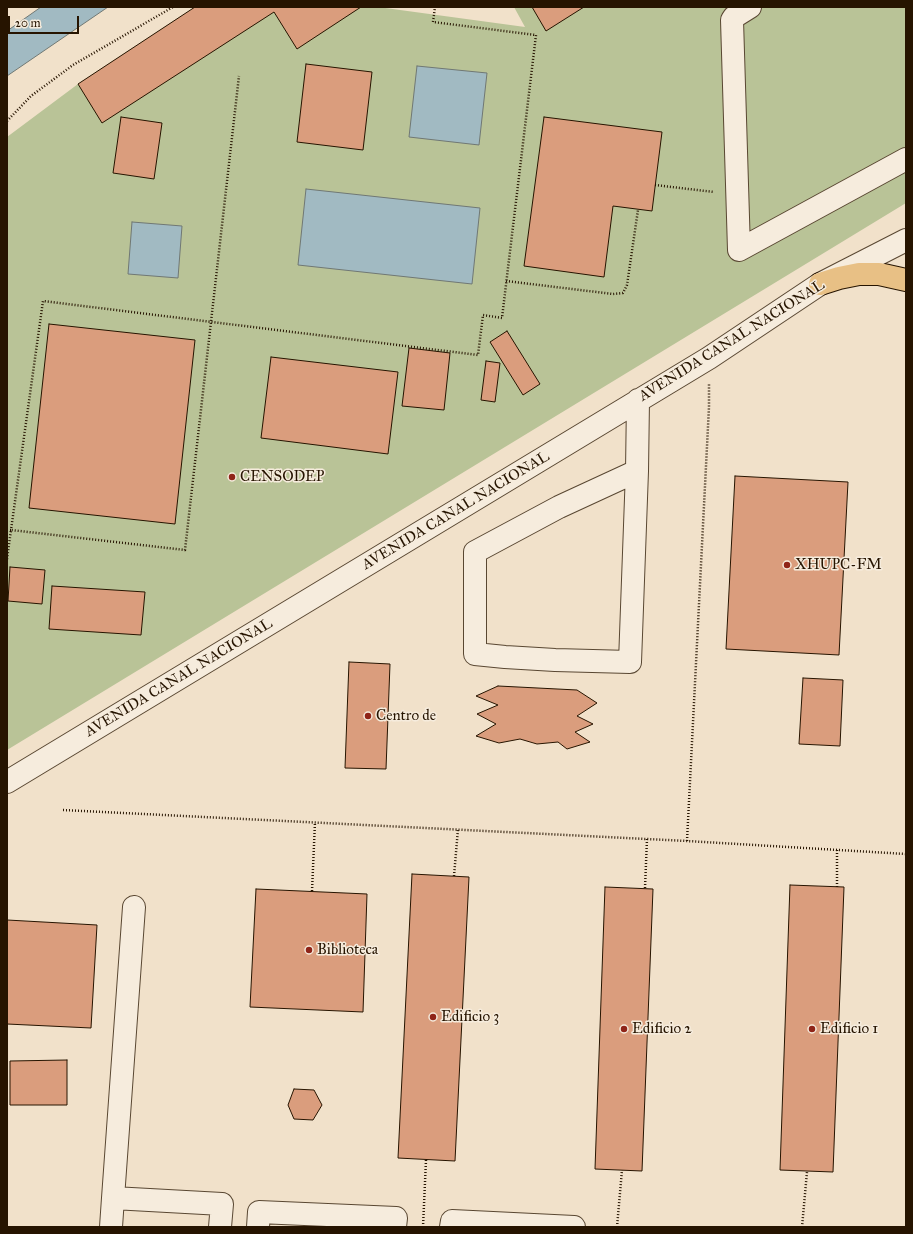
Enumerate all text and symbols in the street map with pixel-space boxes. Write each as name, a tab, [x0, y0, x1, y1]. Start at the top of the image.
scale bar	[10, 8, 81, 34]
text: 20 m	[15, 16, 41, 30]
street label: AVENIDA CANAL NACIONAL	[636, 276, 828, 406]
street label: AVENIDA CANAL NACIONAL	[359, 448, 553, 574]
place label: CENSODEP	[240, 468, 324, 486]
marker: CENSODEP	[227, 472, 237, 482]
place label: XHUPC-FM	[795, 556, 882, 574]
marker: XHUPC-FM	[782, 560, 792, 570]
street label: AVENIDA CANAL NACIONAL	[82, 615, 276, 741]
place label: Centro de	[376, 707, 436, 725]
marker: Centro de	[363, 711, 373, 721]
place label: Biblioteca	[317, 941, 378, 959]
marker: Biblioteca	[304, 945, 314, 955]
place label: Edificio 3	[441, 1008, 499, 1026]
marker: Edificio 3	[428, 1012, 438, 1022]
place label: Edificio 2	[632, 1020, 692, 1038]
place label: Edificio 1	[820, 1020, 878, 1038]
marker: Edificio 2	[619, 1024, 629, 1034]
marker: Edificio 1	[807, 1024, 817, 1034]

